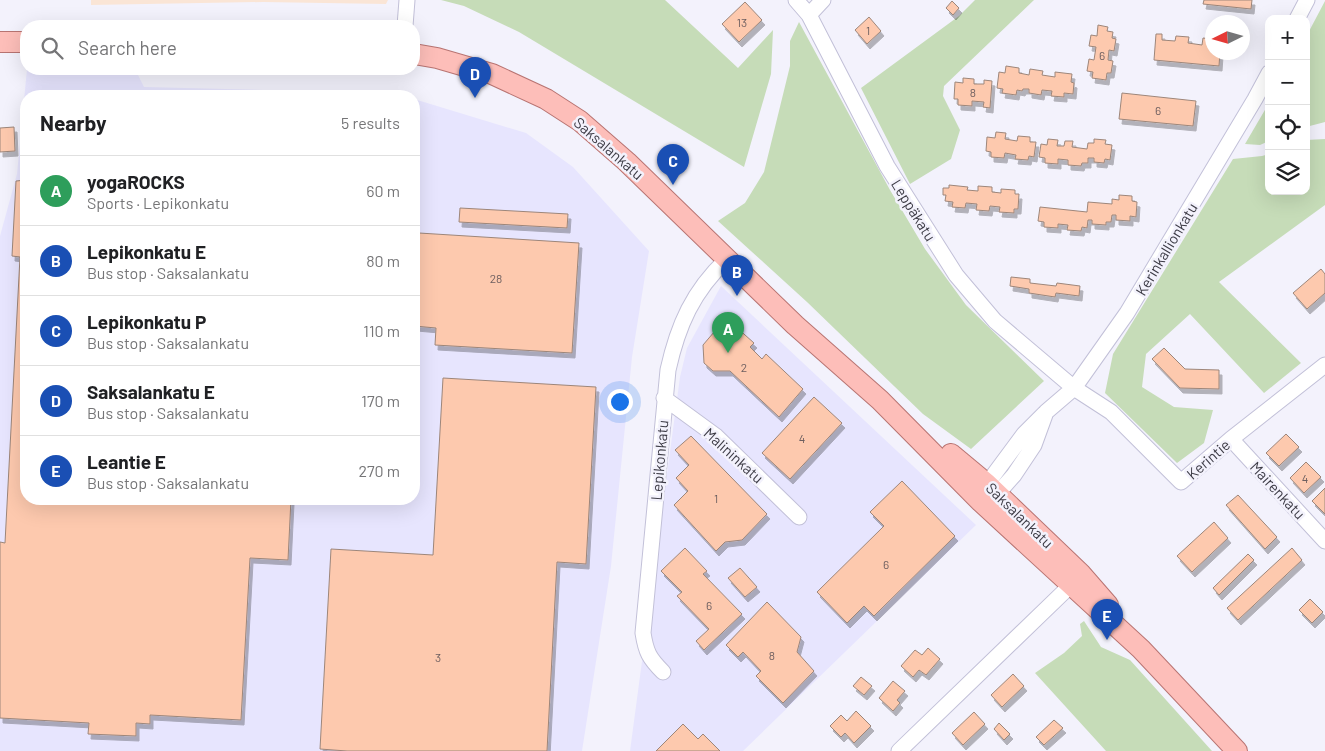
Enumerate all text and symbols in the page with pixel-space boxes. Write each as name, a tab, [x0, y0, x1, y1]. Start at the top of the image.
house number: 13	[737, 15, 747, 29]
north arrow	[1205, 15, 1250, 60]
map controls	[1265, 15, 1310, 195]
button: +	[1265, 15, 1310, 60]
search box	[20, 20, 420, 75]
house number: 1	[866, 23, 870, 37]
icon: search	[38, 34, 66, 62]
text: Search here	[78, 36, 177, 59]
house number: 6	[1099, 48, 1105, 62]
pin: D	[459, 57, 491, 98]
button: −	[1265, 60, 1310, 105]
house number: 8	[970, 85, 976, 99]
house number: 6	[1155, 103, 1161, 117]
button: locate	[1265, 105, 1310, 150]
text: Nearby	[40, 110, 106, 135]
text: 5 results	[341, 113, 400, 132]
street label: Saksalankatu	[570, 113, 648, 183]
pin: C	[657, 144, 689, 185]
button: layers	[1265, 150, 1310, 195]
text: yogaROCKS	[87, 170, 185, 193]
street label: Leppäkatu	[888, 176, 940, 244]
text: A	[51, 181, 61, 200]
text: 60 m	[366, 181, 400, 200]
text: Sports · Lepikonkatu	[87, 193, 229, 212]
street label: Kerinkallionkatu	[1131, 199, 1201, 299]
text: Lepikonkatu E	[87, 240, 206, 263]
text: B	[51, 251, 61, 270]
text: 80 m	[366, 251, 400, 270]
pin: B	[721, 255, 753, 296]
text: Bus stop · Saksalankatu	[87, 263, 249, 282]
house number: 28	[490, 271, 502, 285]
text: Lepikonkatu P	[87, 310, 206, 333]
pin: A	[712, 312, 744, 353]
text: C	[51, 321, 61, 340]
text: 110 m	[363, 321, 400, 340]
text: Bus stop · Saksalankatu	[87, 333, 249, 352]
house number: 2	[741, 360, 747, 374]
text: Saksalankatu E	[87, 380, 215, 403]
your location	[607, 389, 633, 415]
text: D	[51, 391, 61, 410]
text: 170 m	[361, 391, 400, 410]
text: Bus stop · Saksalankatu	[87, 403, 249, 422]
street label: Lepikonkatu	[647, 419, 671, 501]
street label: Malininkatu	[700, 424, 768, 486]
house number: 4	[799, 431, 805, 445]
street label: Kerintie	[1183, 435, 1233, 483]
text: Leantie E	[87, 450, 166, 473]
street label: Mairenkatu	[1247, 457, 1309, 523]
text: E	[51, 461, 61, 480]
text: 270 m	[358, 461, 400, 480]
house number: 4	[1302, 471, 1308, 485]
text: Bus stop · Saksalankatu	[87, 473, 249, 492]
street label: Saksalankatu	[983, 479, 1057, 551]
house number: 1	[714, 491, 718, 505]
house number: 6	[883, 557, 889, 571]
house number: 6	[706, 598, 712, 612]
pin: E	[1091, 599, 1123, 640]
house number: 8	[769, 648, 775, 662]
house number: 3	[435, 650, 441, 664]

